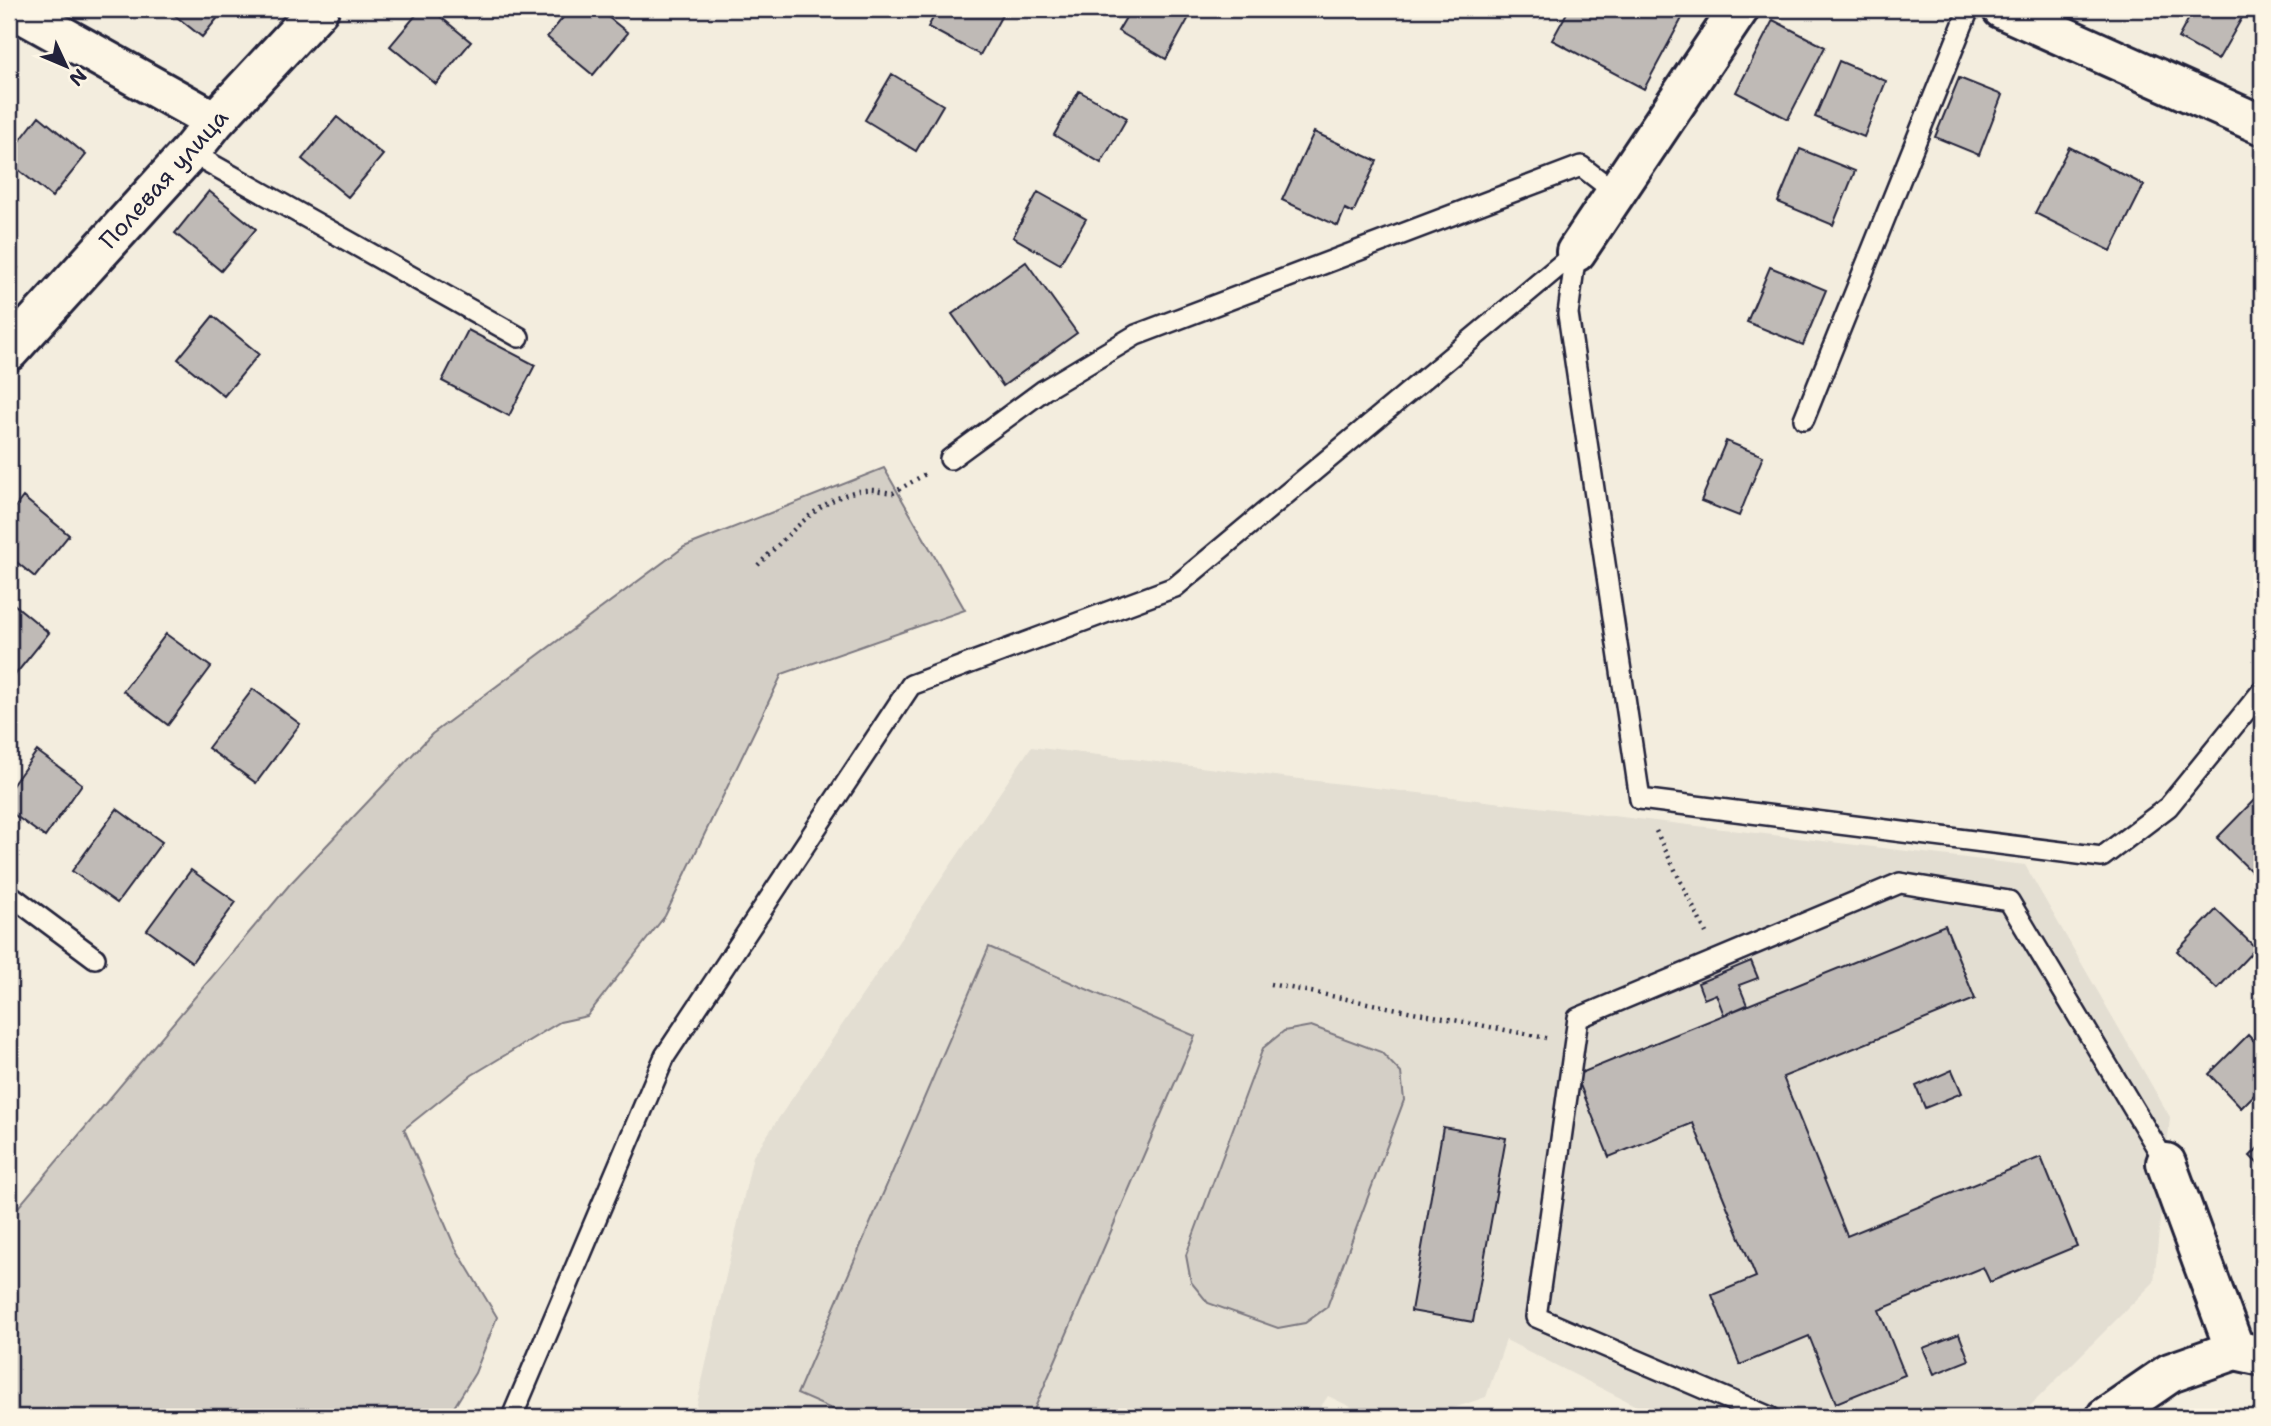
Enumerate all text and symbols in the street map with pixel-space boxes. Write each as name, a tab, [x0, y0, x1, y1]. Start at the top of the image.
north arrow	[32, 32, 102, 102]
text: N	[64, 63, 92, 92]
street label: Полевая улица	[92, 102, 236, 256]

